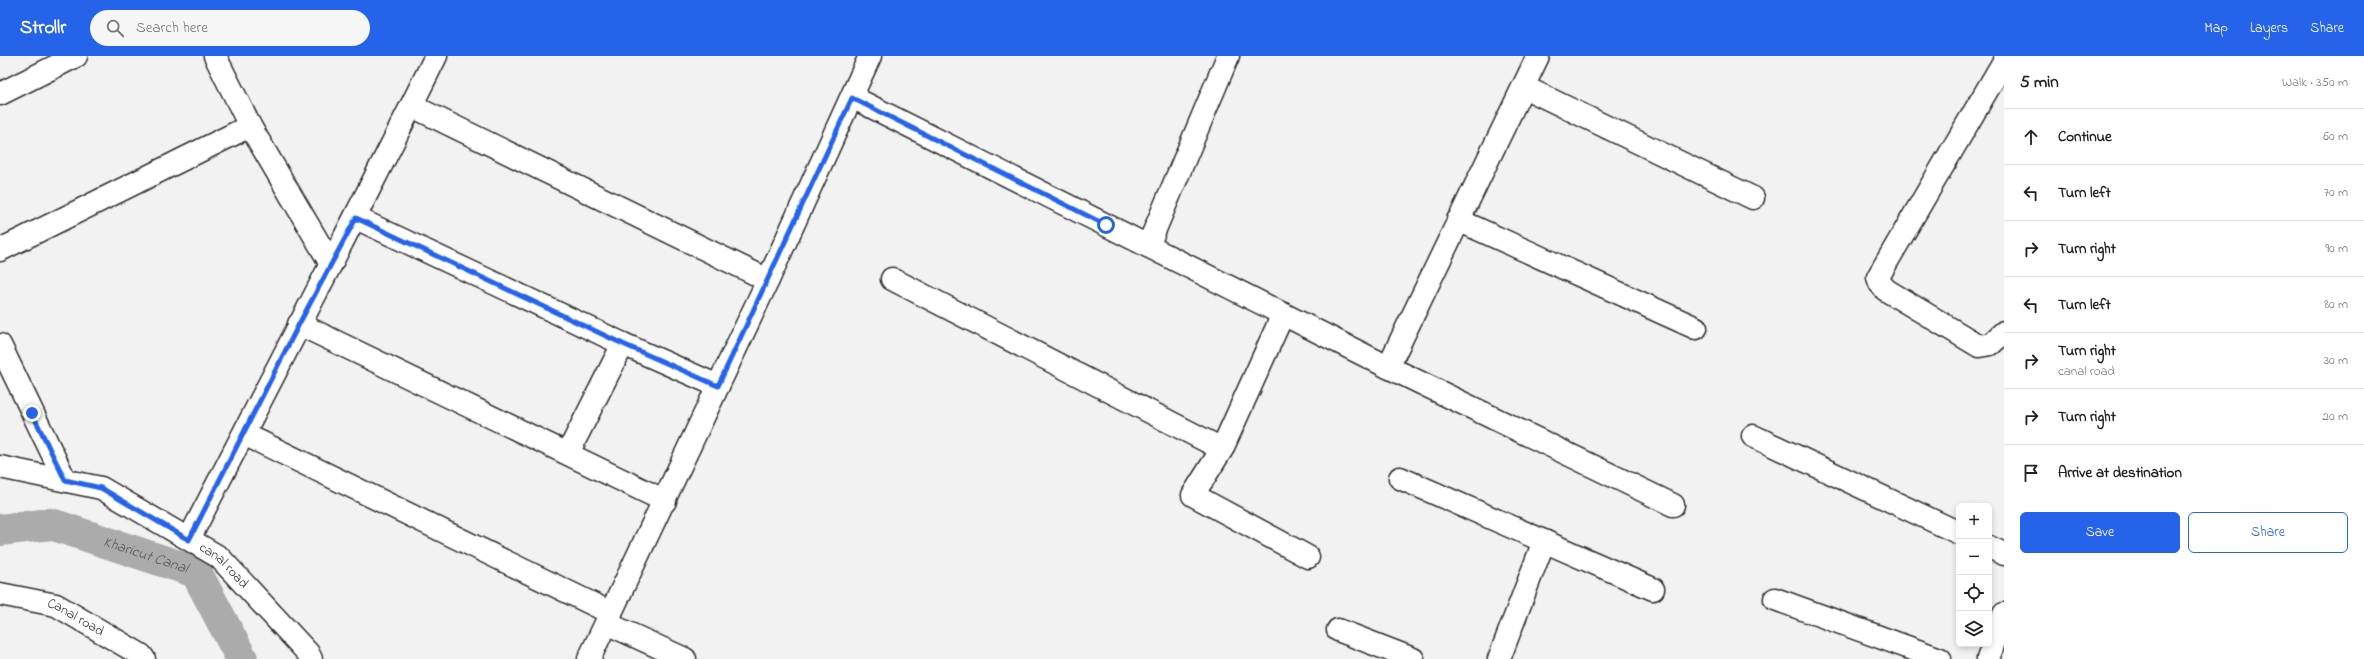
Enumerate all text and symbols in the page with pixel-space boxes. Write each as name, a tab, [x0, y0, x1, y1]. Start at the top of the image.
search box	[90, 10, 370, 46]
text: Strollr	[20, 15, 66, 42]
icon: search	[104, 17, 126, 39]
text: Search here	[136, 17, 208, 39]
text: Map	[2204, 18, 2228, 39]
text: Layers	[2250, 18, 2288, 39]
text: Share	[2310, 18, 2344, 39]
text: 5 min	[2020, 70, 2059, 95]
text: Walk · 350 m	[2282, 73, 2348, 92]
icon: ahead	[2020, 126, 2042, 148]
text: Continue	[2058, 126, 2112, 148]
text: 60 m	[2323, 127, 2348, 146]
icon: left	[2020, 182, 2042, 204]
text: Turn left	[2058, 182, 2111, 204]
text: 70 m	[2324, 183, 2348, 202]
route start	[1097, 216, 1115, 234]
icon: right	[2020, 238, 2042, 260]
text: Turn right	[2058, 238, 2116, 260]
text: 90 m	[2325, 239, 2348, 258]
icon: left	[2020, 294, 2042, 316]
text: Turn left	[2058, 294, 2111, 316]
text: 80 m	[2324, 295, 2348, 314]
text: Turn right	[2058, 340, 2116, 362]
icon: right	[2020, 350, 2042, 372]
text: 30 m	[2324, 351, 2348, 370]
text: canal road	[2058, 362, 2115, 381]
route end	[23, 404, 41, 422]
icon: right	[2020, 406, 2042, 428]
text: Turn right	[2058, 406, 2116, 428]
text: 20 m	[2323, 407, 2348, 426]
icon: arrive	[2020, 462, 2042, 484]
text: Arrive at destination	[2058, 462, 2182, 484]
map controls	[1956, 503, 1992, 647]
button: +	[1956, 503, 1992, 539]
button: Save	[2020, 512, 2180, 553]
button: Share	[2188, 512, 2348, 553]
water label: Kharicut Canal	[100, 531, 193, 580]
street label: canal road	[195, 537, 254, 593]
button: −	[1956, 539, 1992, 575]
button: locate	[1956, 575, 1992, 611]
street label: Canal road	[46, 593, 108, 642]
button: layers	[1956, 611, 1992, 647]

